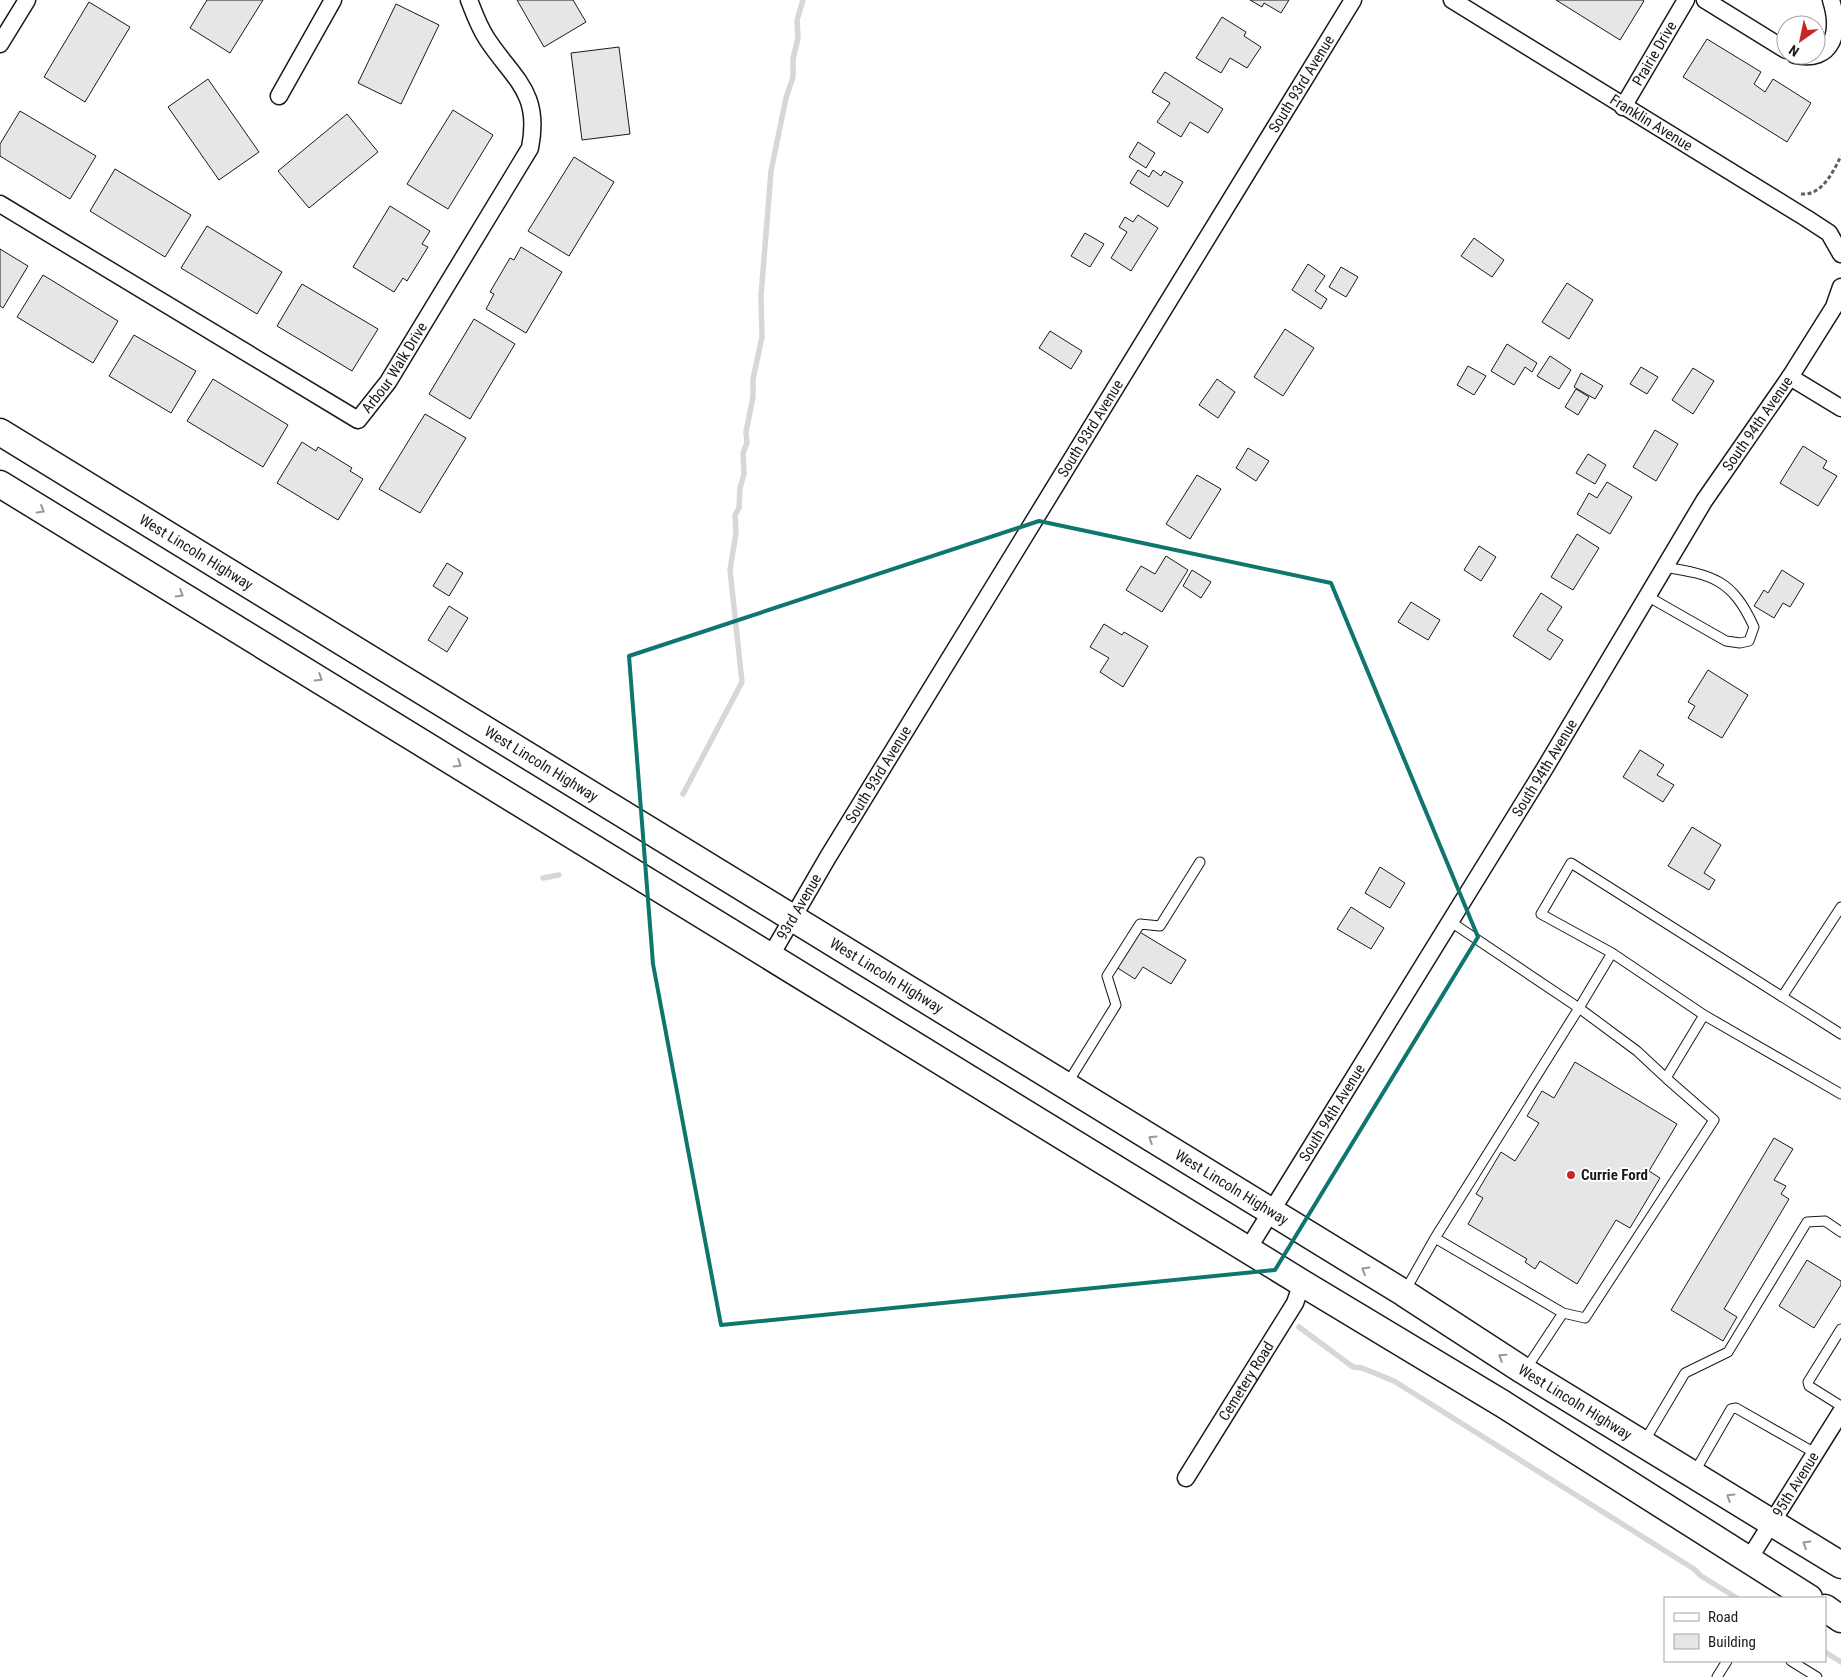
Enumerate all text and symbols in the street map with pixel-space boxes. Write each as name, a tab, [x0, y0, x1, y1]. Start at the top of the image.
north arrow	[1776, 15, 1826, 65]
street label: Prairie Drive	[1629, 18, 1680, 89]
street label: South 93rd Avenue	[1265, 32, 1338, 136]
text: N	[1786, 42, 1802, 60]
street label: Franklin Avenue	[1607, 91, 1696, 155]
street label: Arbour Walk Drive	[358, 319, 431, 417]
street label: South 94th Avenue	[1719, 373, 1797, 475]
street label: South 93rd Avenue	[1054, 377, 1127, 481]
one-way arrow	[36, 503, 45, 513]
street label: West Lincoln Highway	[136, 511, 256, 594]
one-way arrow	[175, 587, 184, 597]
one-way arrow	[314, 672, 323, 682]
street label: South 94th Avenue	[1508, 716, 1581, 820]
street label: West Lincoln Highway	[481, 722, 601, 806]
street label: South 93rd Avenue	[842, 723, 915, 827]
one-way arrow	[452, 757, 461, 767]
street label: 93rd Avenue	[773, 871, 825, 943]
street label: West Lincoln Highway	[826, 934, 947, 1017]
street label: South 94th Avenue	[1295, 1061, 1369, 1165]
one-way arrow	[1148, 1136, 1157, 1146]
street label: West Lincoln Highway	[1172, 1146, 1292, 1229]
place label: Currie Ford	[1581, 1166, 1648, 1184]
marker: Currie Ford	[1565, 1169, 1577, 1181]
one-way arrow	[1361, 1266, 1370, 1276]
street label: Cemetery Road	[1215, 1338, 1278, 1424]
one-way arrow	[1498, 1353, 1507, 1363]
street label: West Lincoln Highway	[1515, 1361, 1635, 1444]
street label: 95th Avenue	[1769, 1449, 1823, 1520]
one-way arrow	[1726, 1494, 1735, 1504]
one-way arrow	[1803, 1541, 1812, 1551]
legend	[1664, 1597, 1826, 1662]
text: Road	[1708, 1608, 1738, 1626]
text: Building	[1708, 1633, 1756, 1651]

